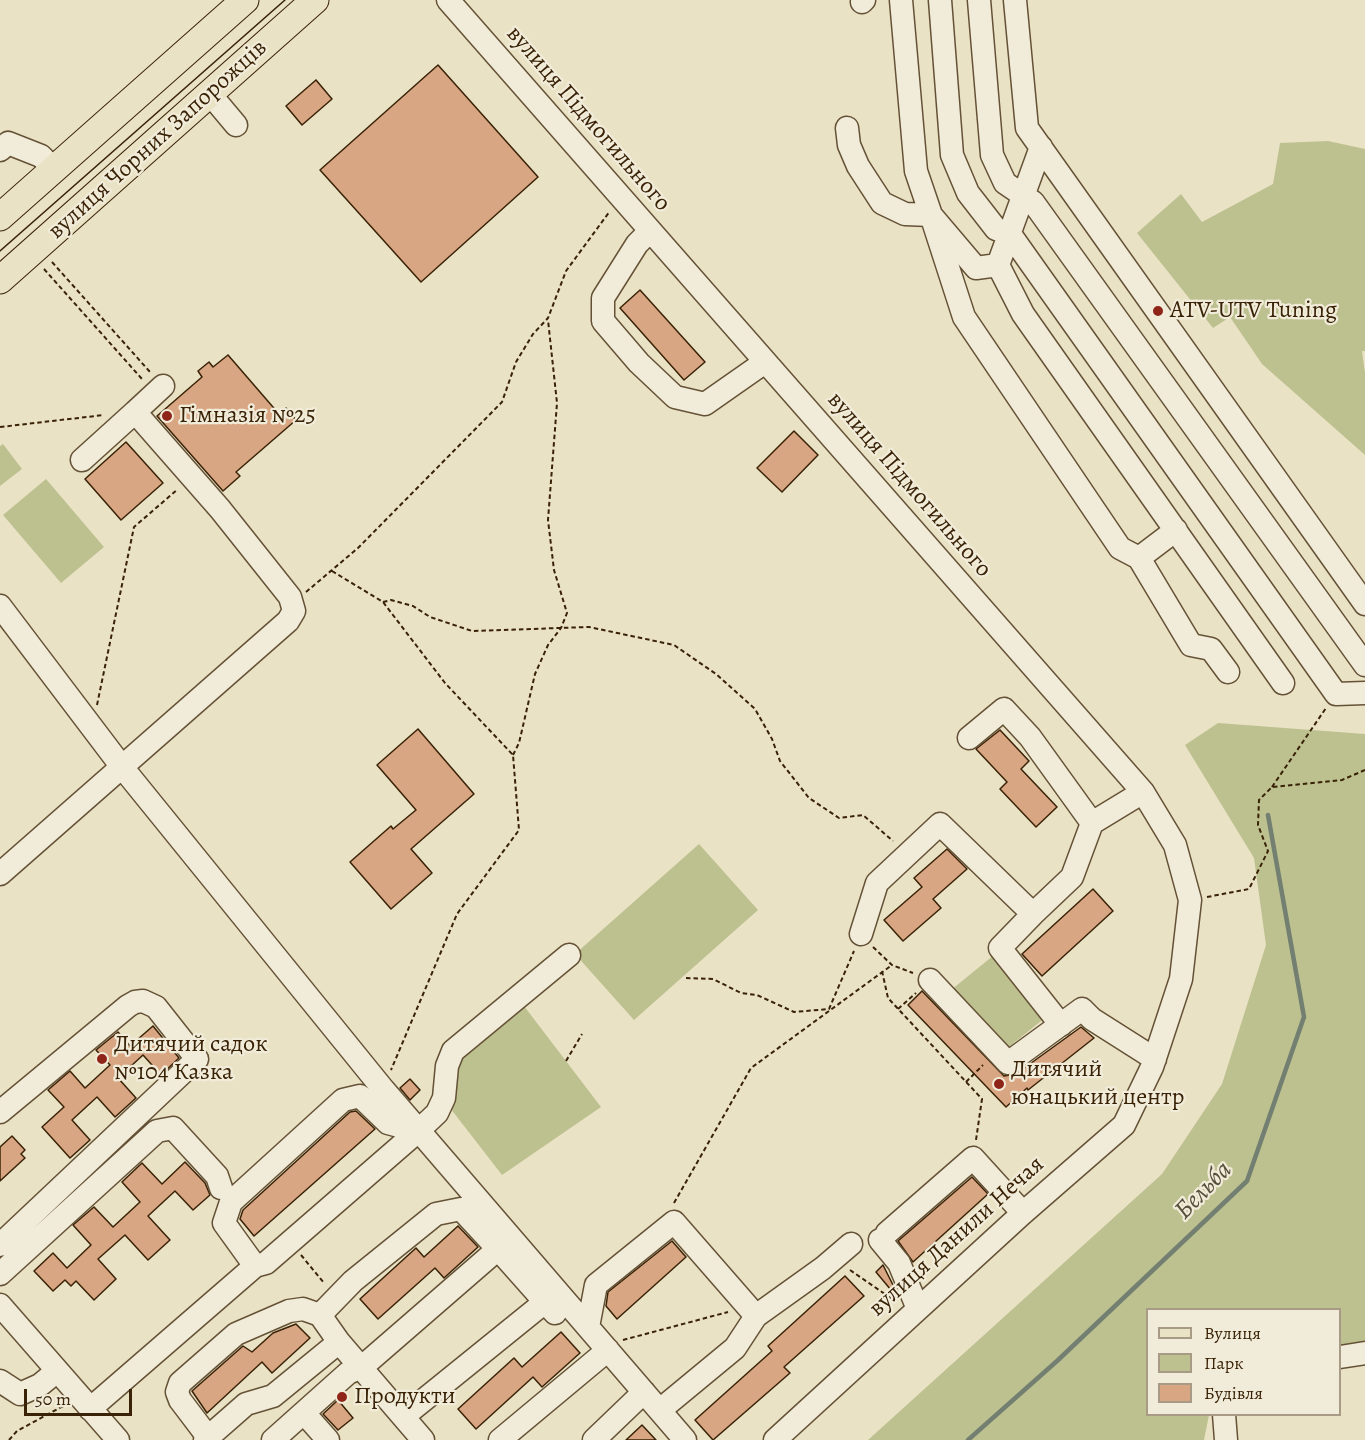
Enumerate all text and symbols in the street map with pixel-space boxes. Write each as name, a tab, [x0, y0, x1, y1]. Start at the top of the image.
street label: вулиця Підмогильного	[500, 20, 676, 218]
street label: вулиця Чорних Запорожців	[43, 34, 273, 246]
place label: ATV-UTV Tuning	[1170, 297, 1337, 325]
marker: ATV-UTV Tuning	[1151, 304, 1165, 318]
street label: вулиця Підмогильного	[821, 386, 997, 584]
place label: Гімназія №25	[179, 402, 316, 430]
marker: Гімназія №25	[160, 409, 174, 423]
place label: Дитячий садок №104 Казка	[114, 1031, 268, 1087]
marker: Дитячий садок №104 Казка	[95, 1052, 109, 1066]
place label: Дитячий юнацький центр	[1011, 1056, 1184, 1112]
marker: Дитячий юнацький центр	[992, 1077, 1006, 1091]
street label: вулиця Данили Нечая	[863, 1151, 1051, 1323]
water label: Бельба	[1169, 1155, 1239, 1227]
legend	[1146, 1308, 1341, 1416]
text: Вулиця	[1204, 1321, 1261, 1345]
text: Парк	[1204, 1351, 1244, 1375]
scale bar	[27, 1377, 135, 1415]
text: Будівля	[1204, 1381, 1263, 1405]
place label: Продукти	[354, 1383, 456, 1411]
text: 50 m	[35, 1387, 71, 1411]
marker: Продукти	[335, 1390, 349, 1404]

